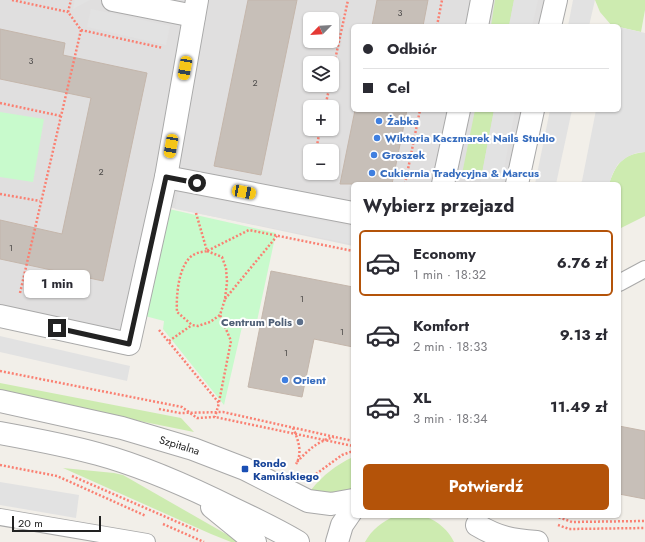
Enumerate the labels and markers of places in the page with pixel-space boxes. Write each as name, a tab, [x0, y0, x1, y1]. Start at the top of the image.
place label: Żabka	[387, 113, 419, 129]
marker: Żabka	[374, 116, 384, 126]
place label: Wiktoria Kaczmarek Nails Studio	[385, 130, 555, 146]
marker: Wiktoria Kaczmarek Nails Studio	[372, 133, 382, 143]
place label: Groszek	[382, 147, 426, 163]
marker: Groszek	[369, 150, 379, 160]
place label: Cukiernia Tradycyjna & Marcus	[380, 165, 539, 181]
marker: Cukiernia Tradycyjna & Marcus	[367, 168, 377, 178]
place label: Centrum Polis	[221, 314, 292, 330]
marker: Centrum Polis	[295, 317, 305, 327]
place label: Orient	[293, 372, 326, 388]
marker: Orient	[280, 375, 290, 385]
place label: Rondo Kamińskiego	[253, 455, 319, 484]
marker: Rondo Kamińskiego	[240, 464, 250, 474]

